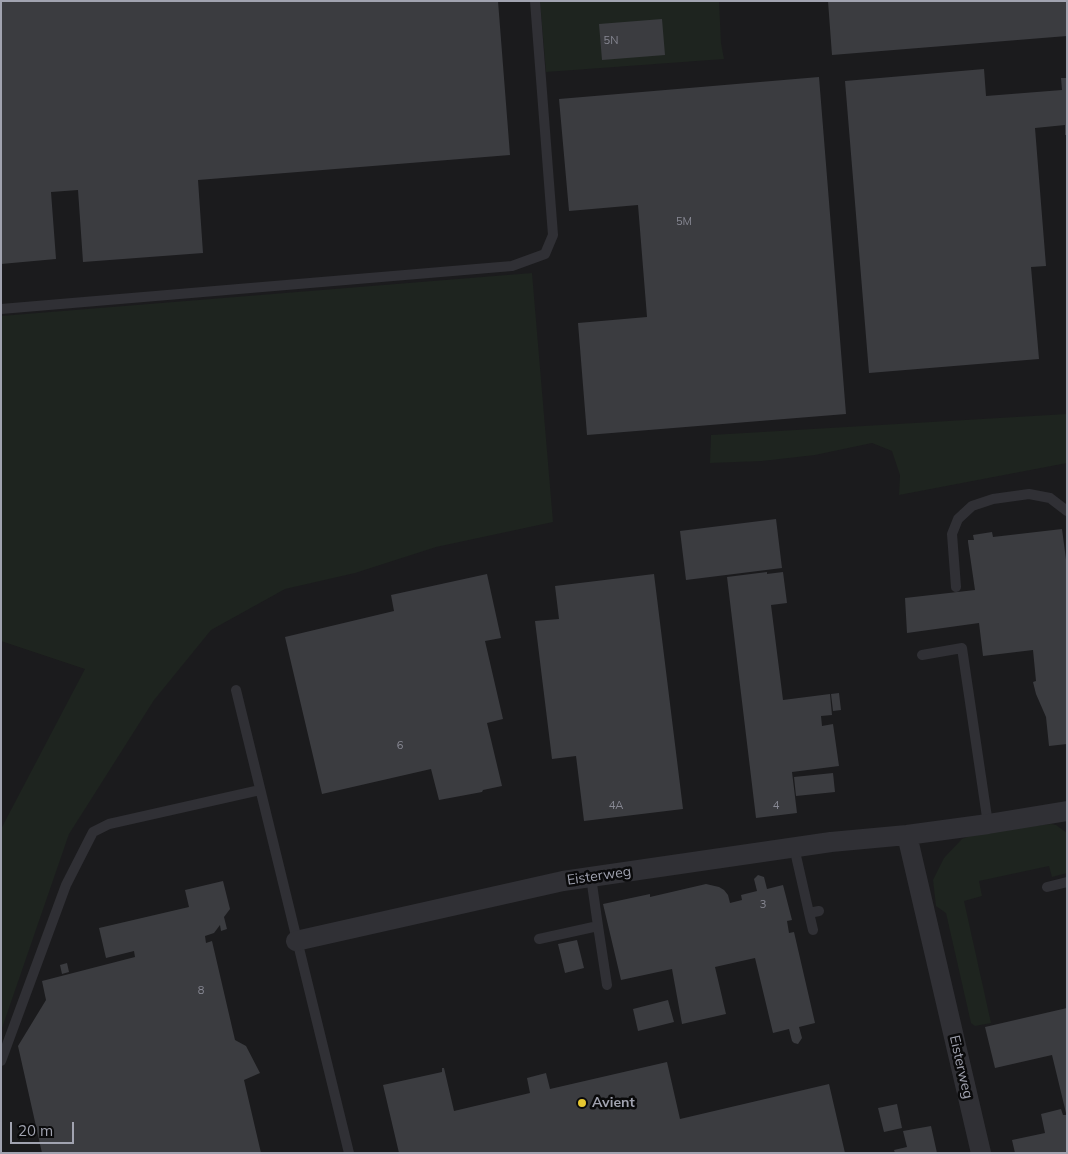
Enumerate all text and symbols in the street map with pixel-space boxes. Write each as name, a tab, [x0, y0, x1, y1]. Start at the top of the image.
house number: 5N	[604, 34, 618, 48]
house number: 5M	[676, 215, 692, 229]
house number: 6	[397, 739, 403, 753]
house number: 4A	[609, 799, 623, 813]
house number: 4	[773, 799, 779, 813]
street label: Eisterweg	[566, 863, 632, 889]
house number: 3	[760, 898, 766, 912]
house number: 8	[198, 984, 204, 998]
street label: Eisterweg	[946, 1034, 976, 1100]
place label: Avient	[592, 1095, 635, 1111]
marker: Avient	[576, 1097, 588, 1109]
scale bar	[12, 1112, 76, 1144]
text: 20 m	[18, 1121, 53, 1140]

